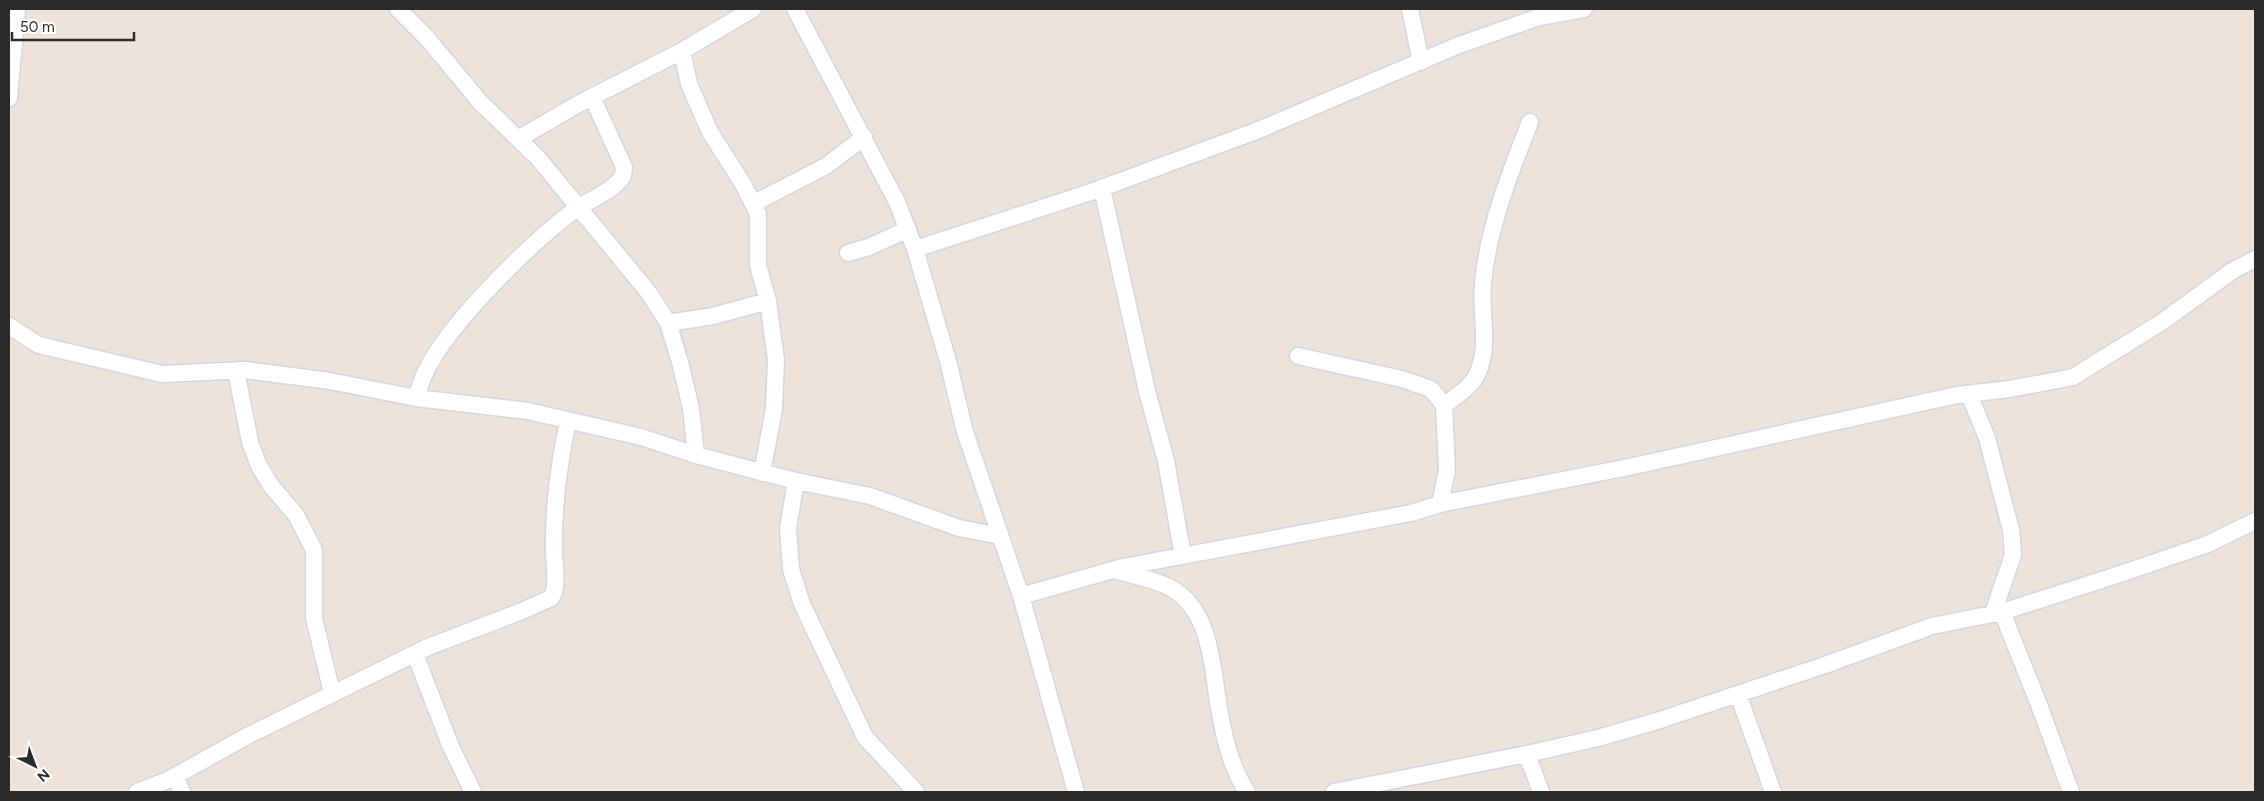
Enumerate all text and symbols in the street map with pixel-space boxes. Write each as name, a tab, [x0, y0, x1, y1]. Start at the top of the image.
scale bar	[12, 10, 135, 42]
text: 50 m	[20, 18, 55, 36]
north arrow	[10, 741, 60, 791]
text: N	[34, 765, 53, 785]

